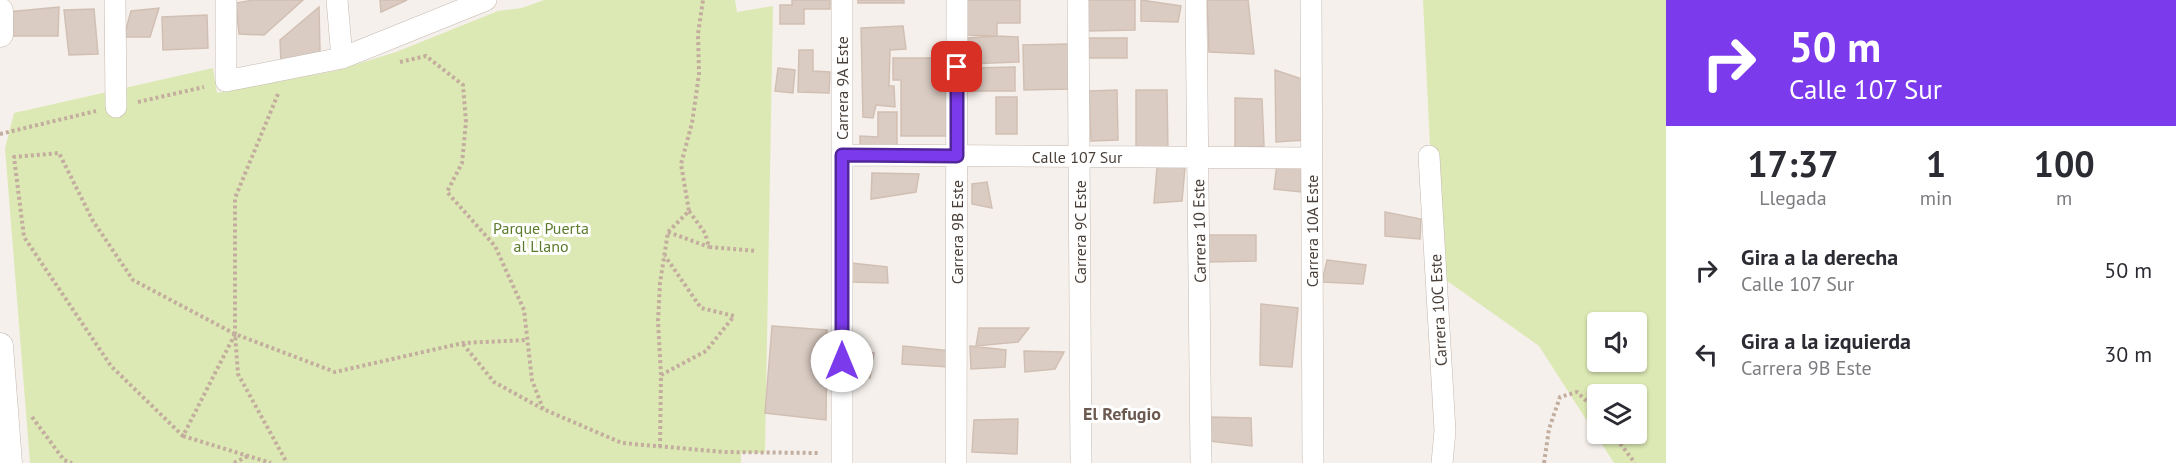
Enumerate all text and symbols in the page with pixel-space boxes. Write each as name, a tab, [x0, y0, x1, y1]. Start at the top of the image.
text: 50 m	[1789, 19, 1881, 74]
icon: right	[1690, 24, 1768, 102]
street label: Carrera 9A Este	[832, 36, 852, 140]
pin	[931, 41, 982, 92]
icon: arrive	[940, 50, 973, 83]
text: Calle 107 Sur	[1789, 72, 1942, 106]
text: 17:37	[1747, 140, 1839, 187]
text: 1	[1926, 140, 1946, 187]
text: 100	[2034, 140, 2095, 187]
street label: Calle 107 Sur	[1032, 147, 1123, 167]
street label: Carrera 10A Este	[1302, 175, 1322, 287]
street label: Carrera 10 Este	[1188, 179, 1210, 283]
street label: Carrera 9B Este	[947, 180, 967, 284]
street label: Carrera 9C Este	[1070, 180, 1090, 284]
text: Llegada	[1759, 185, 1827, 211]
text: min	[1920, 185, 1952, 211]
text: m	[2056, 185, 2072, 211]
park label: Parque Puerta al Llano	[493, 218, 589, 256]
text: Gira a la derecha	[1741, 243, 1898, 271]
street label: Carrera 10C Este	[1425, 253, 1451, 367]
icon: right	[1690, 254, 1723, 287]
text: 50 m	[2104, 256, 2152, 284]
text: Calle 107 Sur	[1741, 271, 1854, 297]
map controls	[1587, 312, 1647, 444]
button: sound	[1587, 312, 1647, 372]
text: Gira a la izquierda	[1741, 327, 1911, 355]
position arrow	[810, 329, 874, 393]
icon: left	[1690, 338, 1723, 371]
text: 30 m	[2104, 340, 2152, 368]
text: Carrera 9B Este	[1741, 355, 1872, 381]
button: layers	[1587, 384, 1647, 444]
district label: El Refugio	[1083, 402, 1161, 425]

